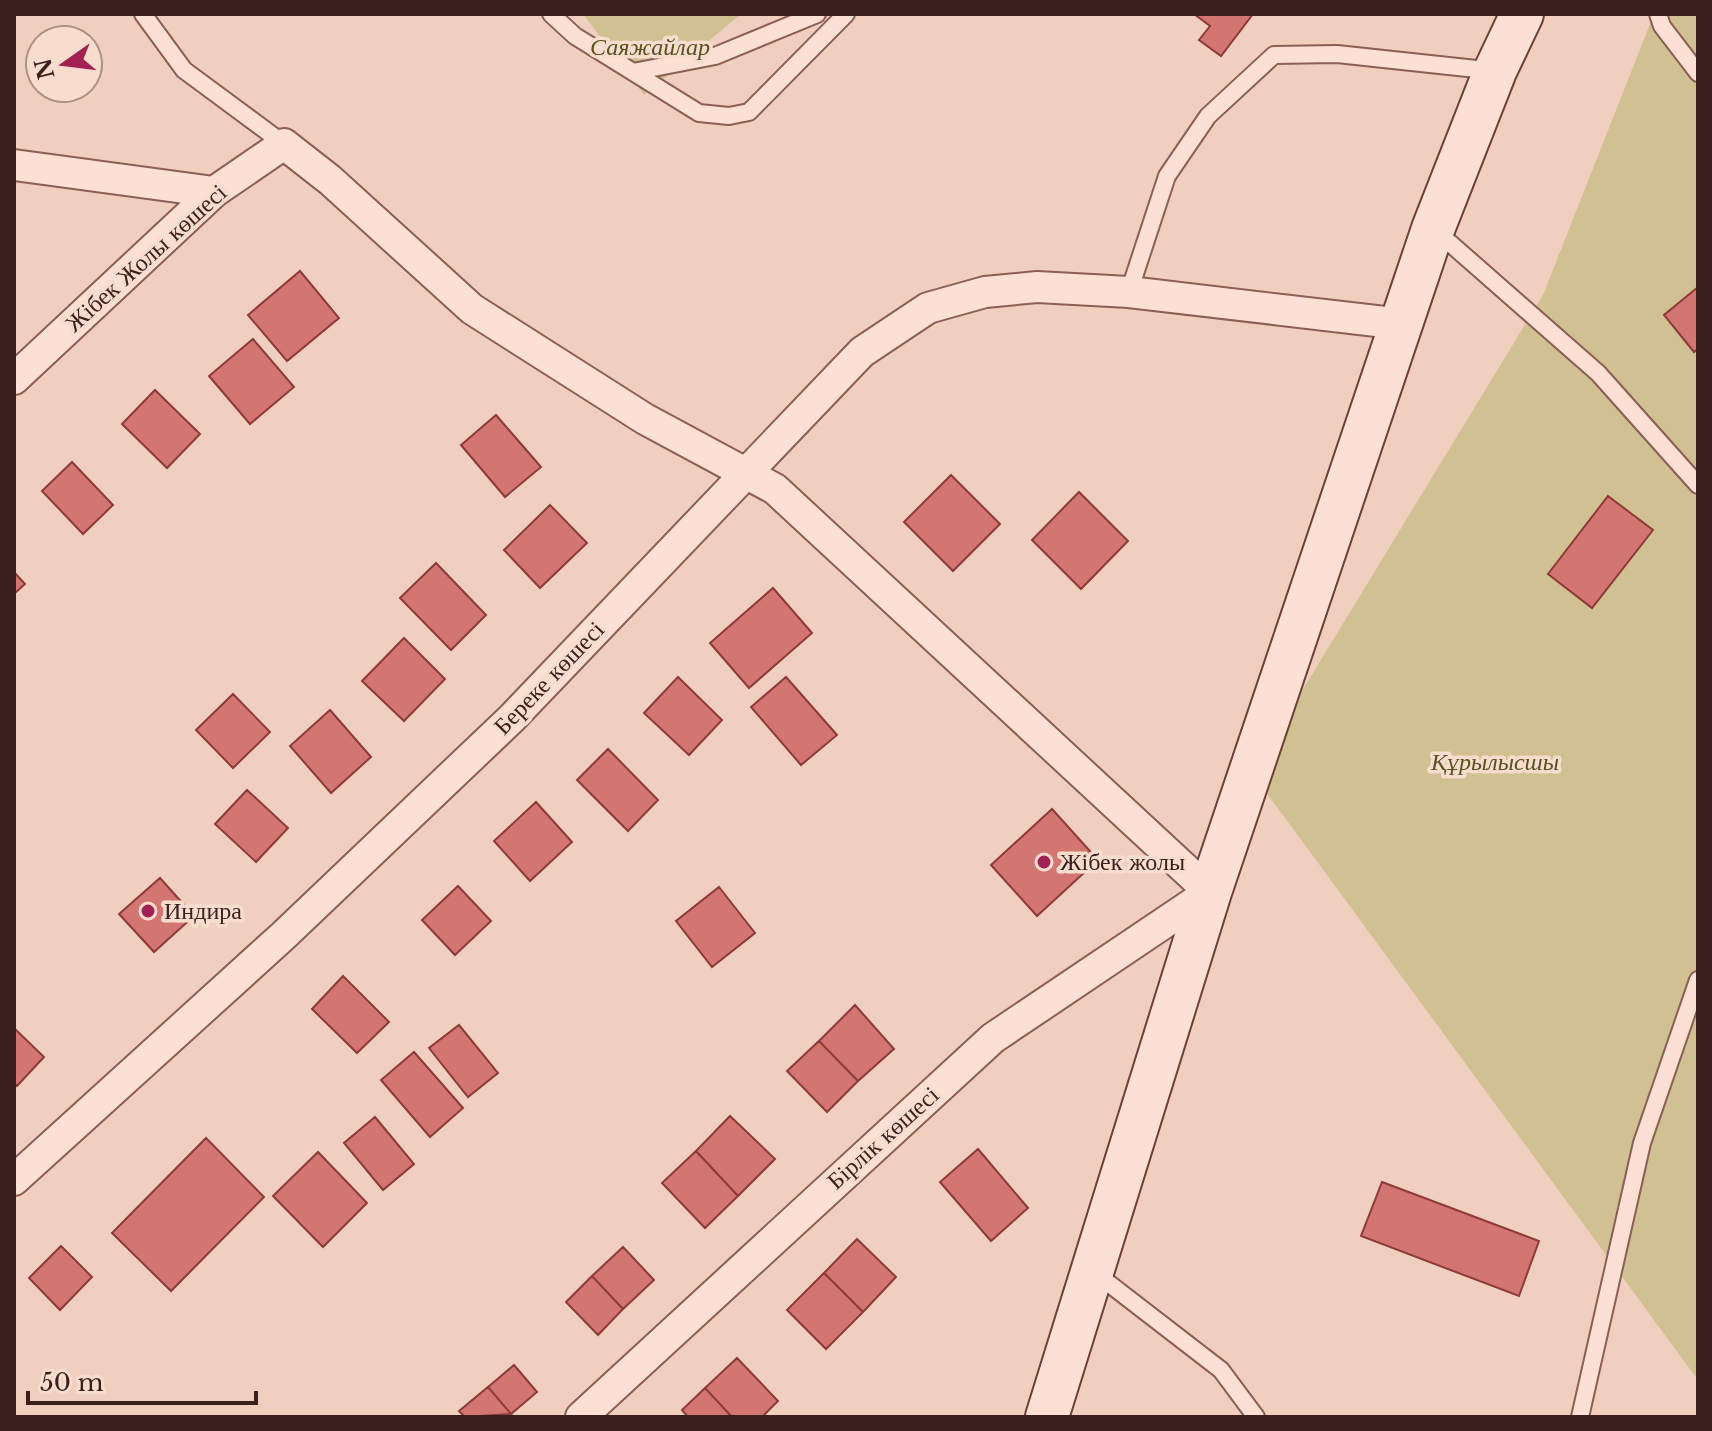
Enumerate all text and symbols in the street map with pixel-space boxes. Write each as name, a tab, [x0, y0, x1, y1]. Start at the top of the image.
north arrow	[24, 24, 104, 104]
park label: Саяжайлар	[590, 32, 710, 61]
text: N	[29, 55, 61, 82]
street label: Жібек Жолы көшесі	[59, 177, 233, 338]
street label: Береке көшесі	[487, 615, 610, 740]
park label: Құрылысшы	[1430, 747, 1559, 776]
place label: Жібек жолы	[1060, 847, 1185, 876]
marker: Жібек жолы	[1035, 853, 1053, 871]
place label: Индира	[164, 896, 242, 925]
marker: Индира	[139, 902, 157, 920]
street label: Бірлік көшесі	[821, 1080, 945, 1195]
scale bar	[28, 1355, 256, 1405]
text: 50 m	[40, 1368, 104, 1397]

